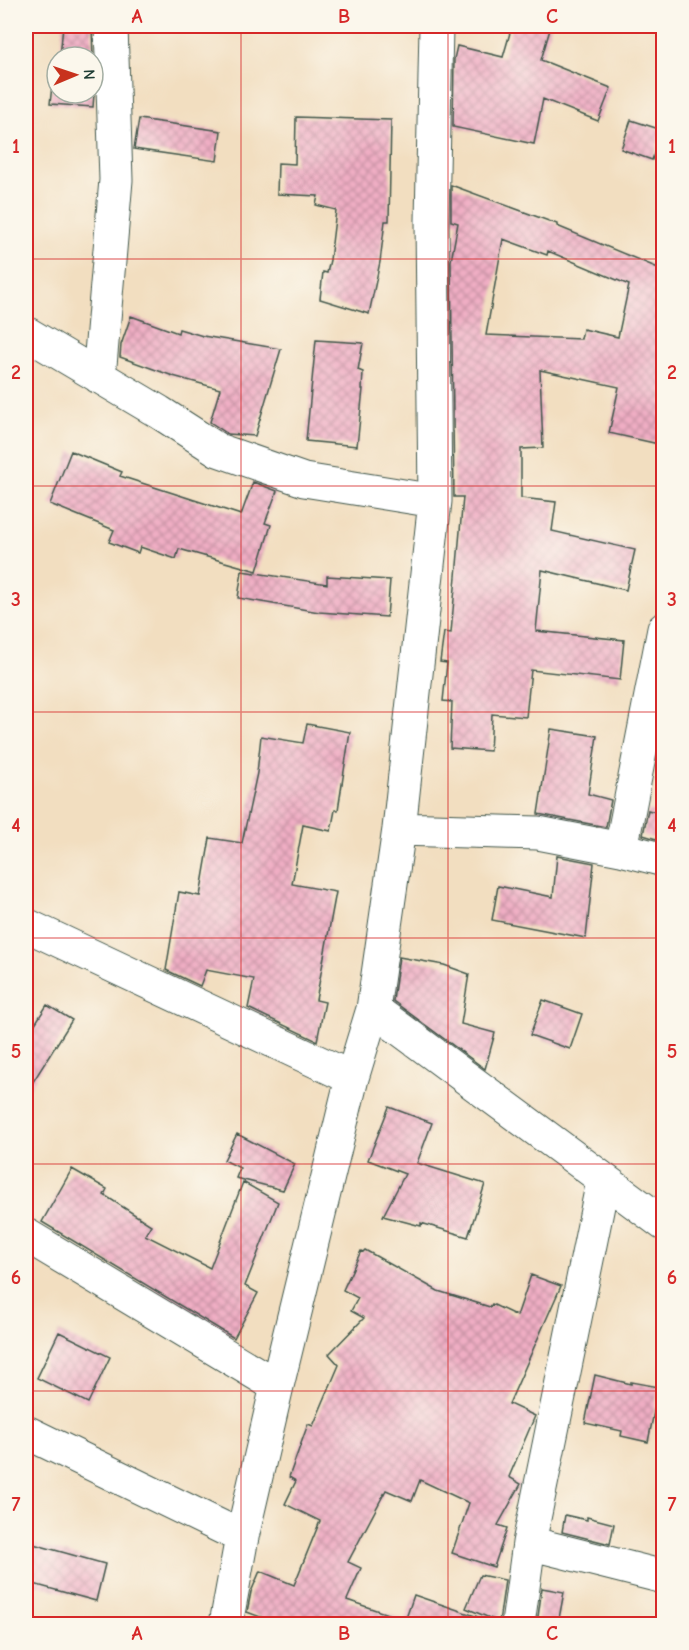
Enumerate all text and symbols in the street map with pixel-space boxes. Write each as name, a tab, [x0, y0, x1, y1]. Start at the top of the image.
text: A	[131, 5, 143, 28]
text: B	[338, 5, 350, 28]
text: C	[546, 5, 558, 28]
north arrow	[45, 45, 105, 105]
text: N	[80, 69, 98, 80]
text: 1	[12, 135, 20, 158]
text: 1	[668, 135, 676, 158]
text: 2	[11, 361, 21, 384]
text: 2	[667, 361, 677, 384]
text: 3	[11, 588, 21, 611]
text: 3	[667, 588, 677, 611]
text: 4	[11, 814, 21, 837]
text: 4	[667, 814, 677, 837]
text: 5	[11, 1040, 21, 1063]
text: 5	[667, 1040, 677, 1063]
text: 6	[11, 1266, 21, 1289]
text: 6	[667, 1266, 677, 1289]
text: 7	[12, 1493, 21, 1516]
text: 7	[668, 1493, 677, 1516]
text: A	[131, 1622, 143, 1645]
text: B	[338, 1622, 350, 1645]
text: C	[546, 1622, 558, 1645]

